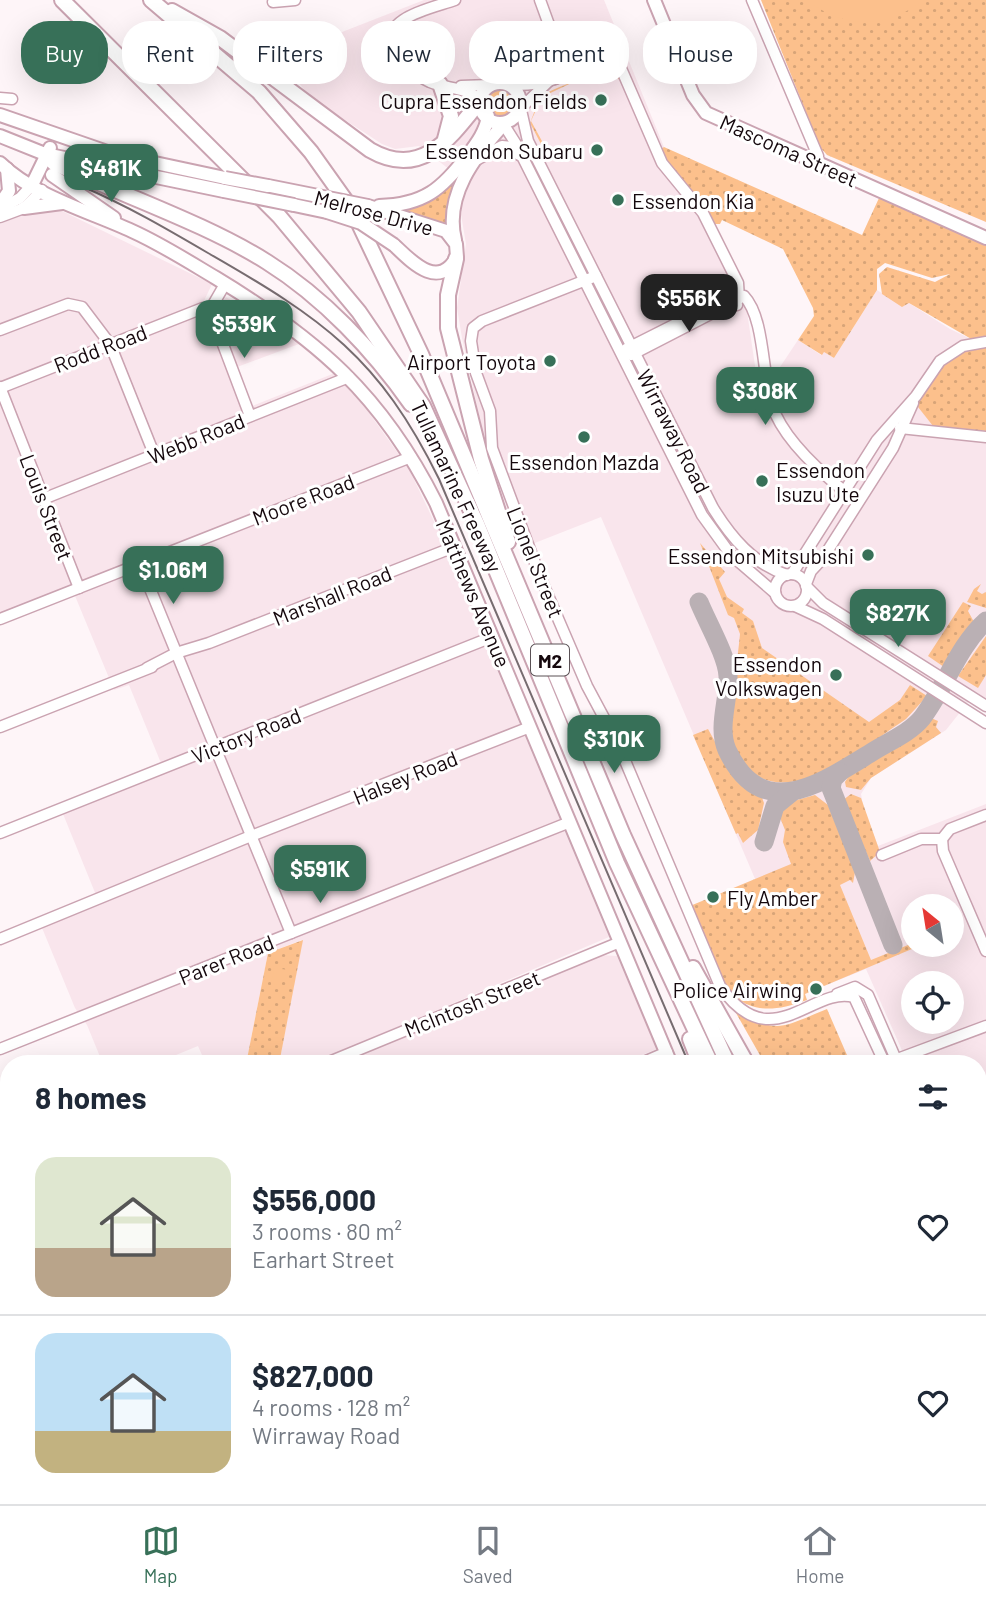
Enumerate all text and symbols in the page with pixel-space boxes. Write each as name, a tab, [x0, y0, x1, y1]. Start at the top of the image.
chip: Buy	[21, 21, 108, 84]
chip: Rent	[122, 21, 219, 84]
chip: Filters	[233, 21, 347, 84]
chip: New	[361, 21, 455, 84]
chip: Apartment	[469, 21, 629, 84]
chip: House	[643, 21, 757, 84]
place label: Cupra Essendon Fields	[381, 88, 587, 113]
marker: Cupra Essendon Fields	[593, 92, 609, 108]
street label: Mascoma Street	[716, 109, 862, 191]
place label: Essendon Subaru	[425, 138, 583, 163]
marker: Essendon Subaru	[589, 142, 605, 158]
pin: $481K	[62, 144, 160, 204]
text: $481K	[80, 153, 142, 181]
street label: Melrose Drive	[312, 184, 436, 240]
place label: Essendon Kia	[632, 188, 754, 213]
marker: Essendon Kia	[610, 192, 626, 208]
pin: $556K	[640, 274, 738, 334]
text: $556K	[657, 283, 721, 311]
pin: $539K	[195, 300, 293, 360]
text: $539K	[212, 309, 276, 337]
street label: Rodd Road	[50, 319, 150, 377]
place label: Airport Toyota	[407, 349, 536, 374]
marker: Airport Toyota	[542, 353, 558, 369]
street label: Wirraway Road	[632, 365, 716, 497]
pin: $308K	[716, 368, 814, 427]
text: $308K	[732, 376, 798, 404]
street label: Tullamarine Freeway	[406, 396, 508, 576]
street label: Webb Road	[144, 407, 248, 469]
marker: Essendon Mazda	[576, 429, 592, 445]
place label: Essendon Mazda	[509, 449, 659, 474]
street label: Louis Street	[15, 450, 79, 564]
place label: Essendon Isuzu Ute	[776, 457, 865, 506]
street label: Moore Road	[248, 468, 358, 530]
marker: Essendon Isuzu Ute	[754, 473, 770, 489]
street label: Lionel Street	[502, 503, 570, 621]
street label: Matthews Avenue	[432, 515, 516, 671]
place label: Essendon Mitsubishi	[668, 543, 854, 568]
pin: $1.06M	[116, 546, 230, 606]
marker: Essendon Mitsubishi	[860, 547, 876, 563]
text: $1.06M	[139, 555, 207, 583]
street label: Marshall Road	[269, 560, 395, 630]
pin: $827K	[849, 590, 947, 649]
text: $827K	[866, 598, 930, 626]
road number: M2	[531, 645, 569, 676]
place label: Essendon Volkswagen	[715, 651, 822, 700]
marker: Essendon Volkswagen	[828, 667, 844, 683]
street label: Victory Road	[188, 702, 304, 768]
pin: $310K	[565, 716, 663, 775]
text: $310K	[583, 724, 645, 752]
street label: Halsey Road	[349, 745, 461, 809]
pin: $591K	[271, 846, 369, 905]
text: $591K	[290, 854, 350, 882]
place label: Fly Amber	[727, 885, 818, 910]
marker: Fly Amber	[705, 889, 721, 905]
north arrow	[901, 894, 964, 957]
map controls	[901, 894, 964, 1034]
street label: Parer Road	[175, 929, 277, 989]
street label: McIntosh Street	[400, 964, 544, 1042]
button: locate	[901, 971, 964, 1034]
place label: Police Airwing	[673, 977, 802, 1002]
marker: Police Airwing	[808, 981, 824, 997]
icon: filters	[914, 1078, 952, 1116]
text: 8 homes	[35, 1079, 146, 1115]
text: $556,000	[252, 1181, 376, 1217]
icon: home	[91, 1185, 175, 1269]
icon: heart	[914, 1208, 952, 1246]
text: 3 rooms · 80 m²	[252, 1217, 402, 1245]
text: Earhart Street	[252, 1245, 395, 1273]
text: $827,000	[252, 1357, 374, 1393]
icon: home	[91, 1361, 175, 1445]
icon: heart	[914, 1384, 952, 1422]
text: 4 rooms · 128 m²	[252, 1393, 410, 1421]
text: Wirraway Road	[252, 1421, 400, 1449]
tab: Map	[142, 1522, 180, 1587]
tab: Saved	[463, 1522, 513, 1587]
tab: Home	[796, 1522, 844, 1587]

